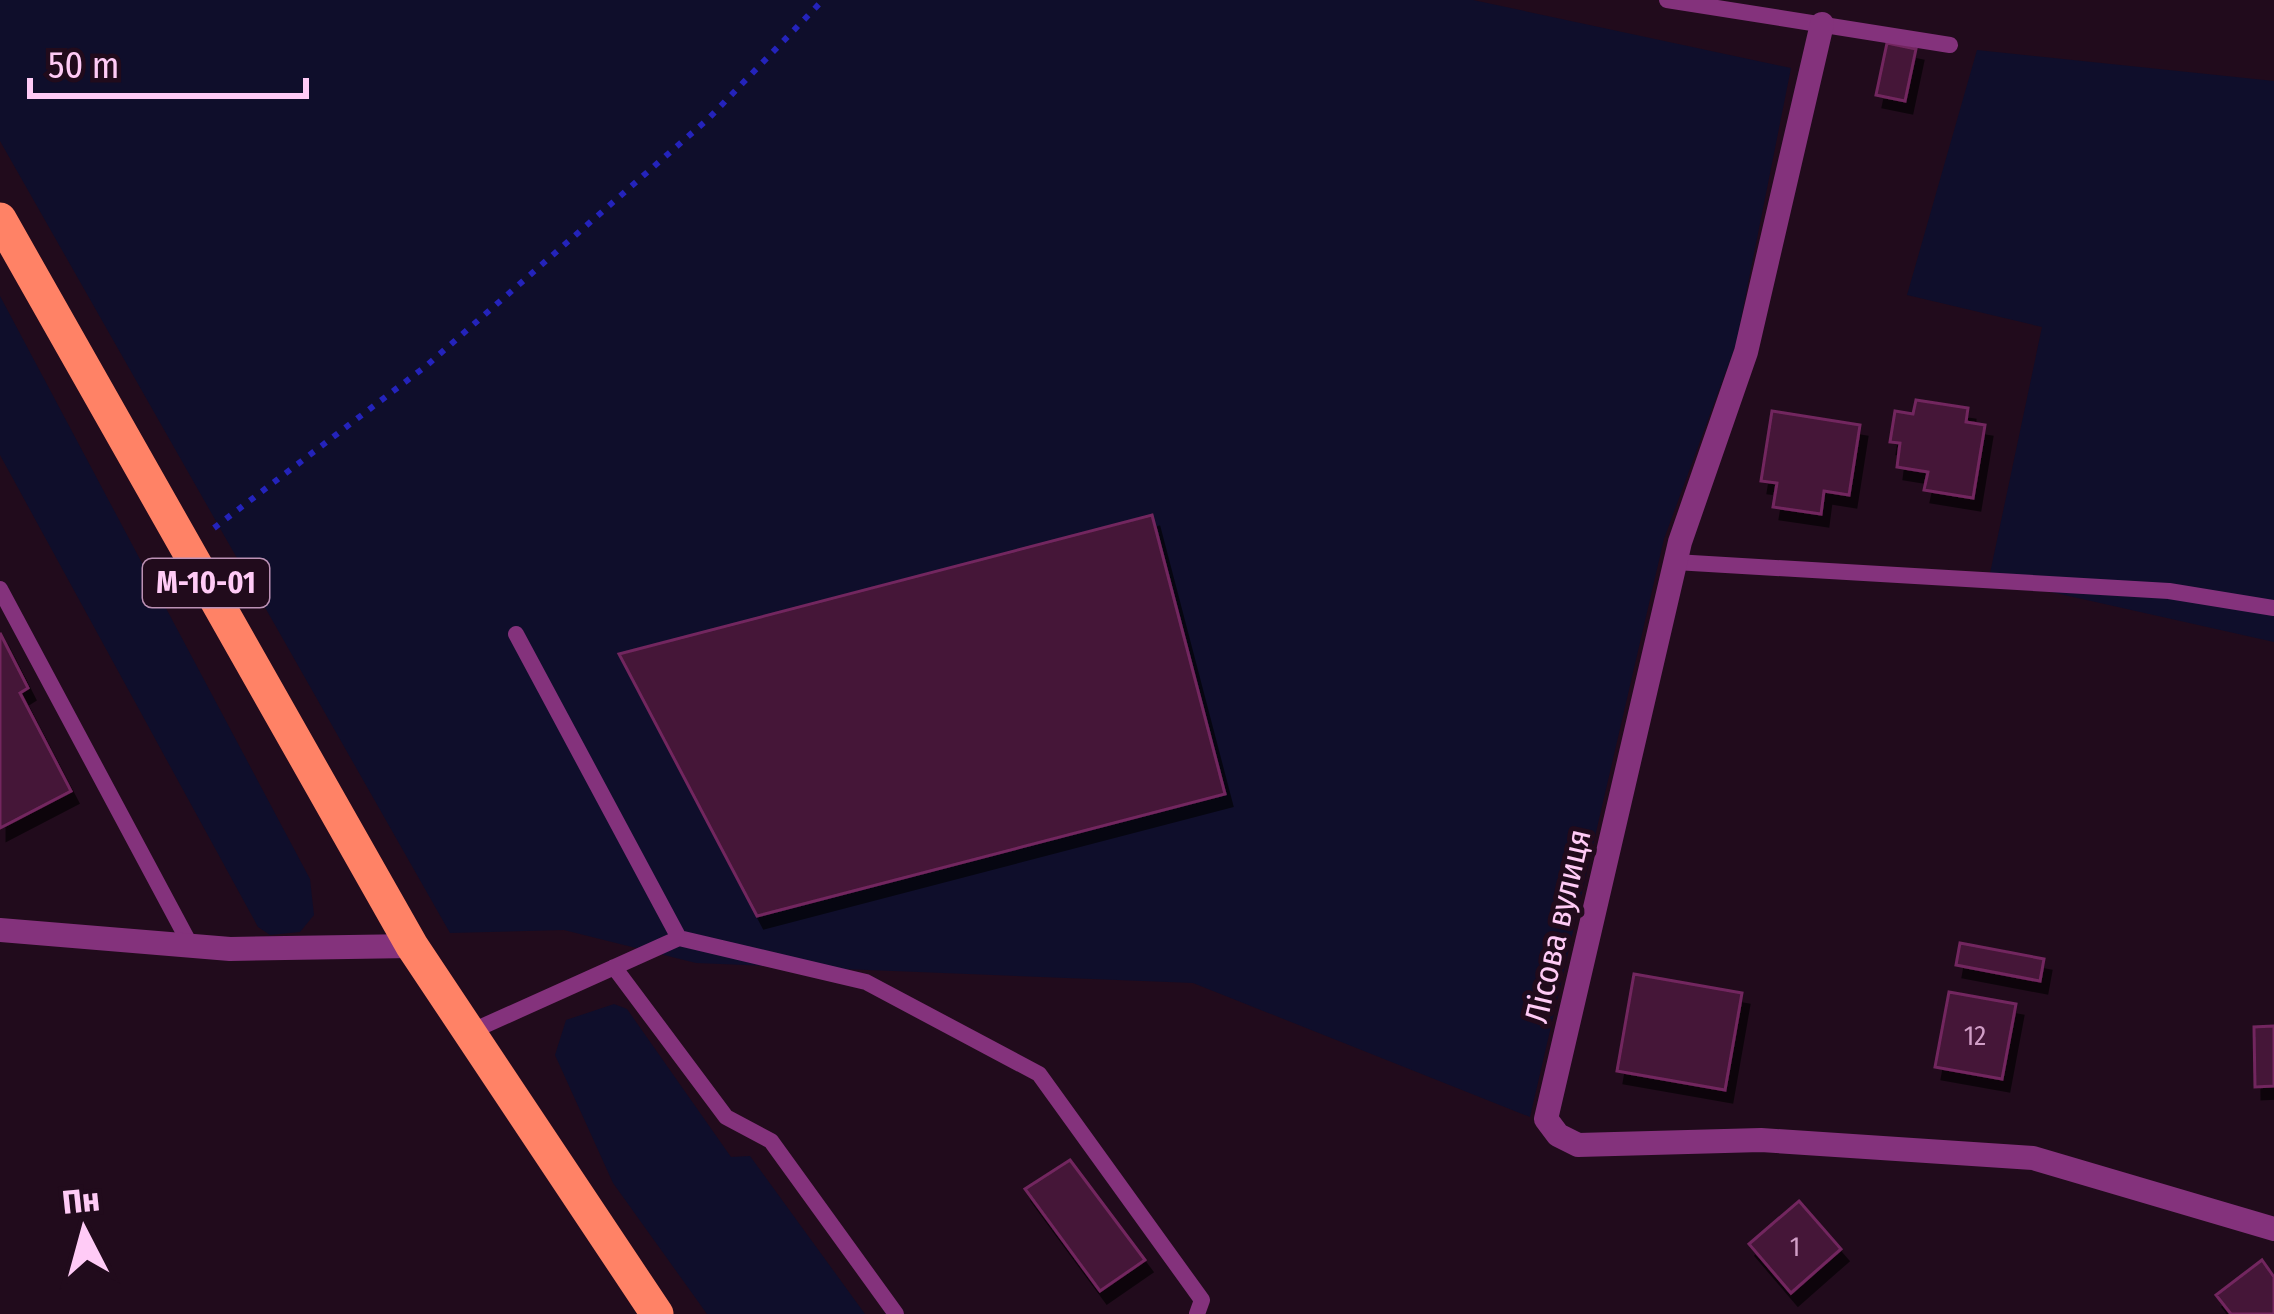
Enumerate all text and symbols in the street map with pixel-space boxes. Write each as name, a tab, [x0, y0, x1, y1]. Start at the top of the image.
scale bar	[30, 24, 306, 98]
text: 50 m	[48, 44, 119, 88]
road number: М-10-01	[143, 559, 269, 607]
street label: Лісова вулиця	[1516, 825, 1600, 1027]
house number: 12	[1964, 1020, 1986, 1052]
north arrow	[24, 1170, 144, 1290]
text: Пн	[60, 1179, 102, 1223]
house number: 1	[1790, 1231, 1800, 1263]

